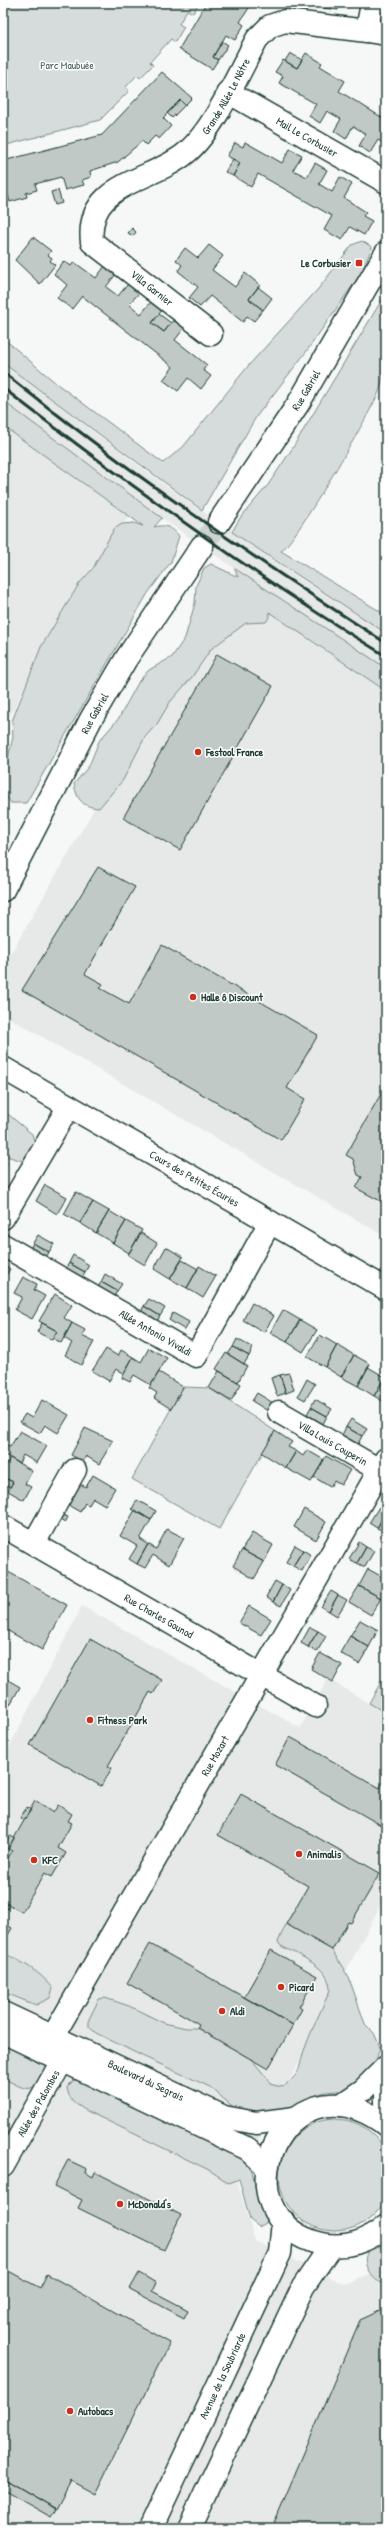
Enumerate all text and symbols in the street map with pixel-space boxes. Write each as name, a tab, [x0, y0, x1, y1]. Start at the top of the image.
street label: Grande Allée Le Nôtre	[199, 55, 253, 137]
park label: Parc Maubuée	[40, 58, 94, 72]
street label: Mail Le Corbusier	[274, 114, 341, 161]
place label: Le Corbusier	[301, 256, 352, 270]
marker: Le Corbusier	[354, 258, 364, 268]
street label: Villa Garnier	[128, 267, 177, 309]
street label: Rue Gabriel	[289, 367, 323, 413]
street label: Rue Gabriel	[78, 690, 112, 736]
place label: Festool France	[205, 745, 264, 759]
marker: Festool France	[193, 747, 203, 757]
place label: Halle ô Discount	[201, 990, 264, 1004]
marker: Halle ô Discount	[188, 992, 198, 1002]
street label: Cours des Petites Écuries	[147, 1147, 242, 1210]
street label: Allée Antonio Vivaldi	[117, 1306, 194, 1359]
street label: Villa Louis Couperin	[295, 1417, 370, 1469]
street label: Rue Charles Gounod	[122, 1591, 197, 1642]
place label: Fitness Park	[97, 1713, 148, 1727]
marker: Fitness Park	[85, 1715, 95, 1725]
street label: Rue Mozart	[198, 1733, 232, 1778]
place label: Animalis	[307, 1847, 342, 1861]
marker: Animalis	[294, 1849, 304, 1859]
place label: KFC	[42, 1853, 58, 1867]
marker: KFC	[29, 1855, 39, 1865]
place label: Picard	[289, 1980, 315, 1994]
marker: Picard	[276, 1982, 286, 1992]
place label: Aldi	[230, 2004, 245, 2018]
marker: Aldi	[217, 2006, 227, 2016]
street label: Boulevard du Segrais	[106, 2056, 186, 2104]
street label: Allée des Palombes	[14, 2067, 63, 2139]
place label: McDonald's	[128, 2197, 172, 2211]
marker: McDonald's	[115, 2199, 125, 2209]
street label: Avenue de la Soubriarde	[196, 2330, 249, 2421]
place label: Autobacs	[78, 2404, 114, 2418]
marker: Autobacs	[65, 2406, 75, 2416]

